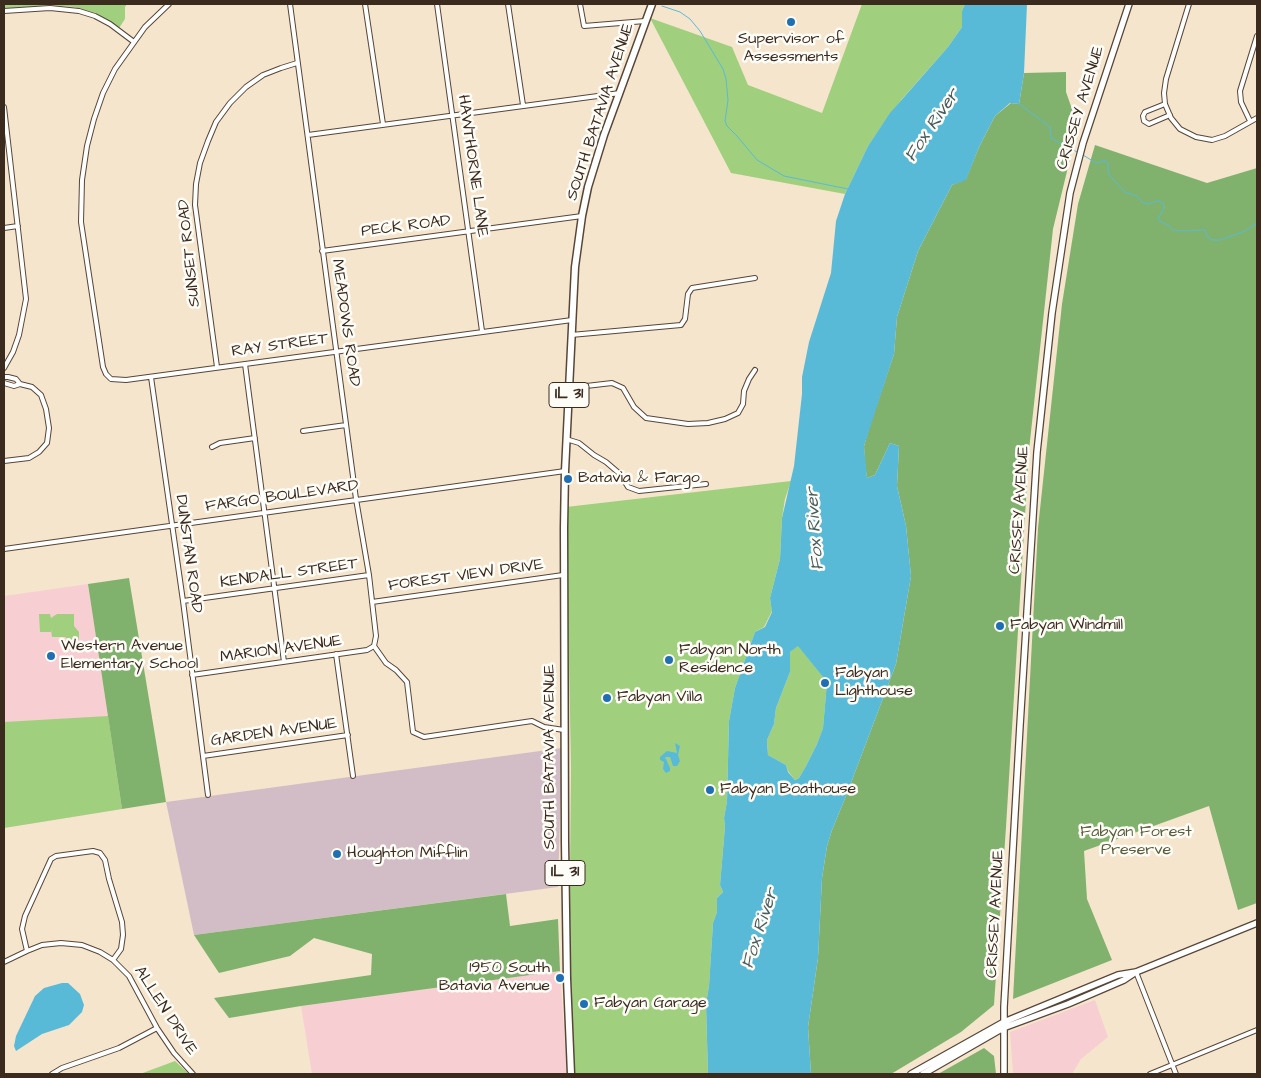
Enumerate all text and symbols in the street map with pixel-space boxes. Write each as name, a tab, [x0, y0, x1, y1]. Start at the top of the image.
marker: Supervisor of Assessments	[785, 16, 797, 28]
street label: SOUTH BATAVIA AVENUE	[563, 21, 639, 203]
place label: Supervisor of Assessments	[738, 30, 844, 68]
street label: CRISSEY AVENUE	[1053, 44, 1109, 172]
water label: Fox River	[901, 86, 965, 166]
street label: HAWTHORNE LANE	[453, 94, 491, 238]
street label: SUNSET ROAD	[175, 198, 205, 308]
street label: PECK ROAD	[360, 212, 452, 242]
street label: MEADOWS ROAD	[327, 258, 363, 388]
street label: RAY STREET	[231, 330, 329, 362]
road number: IL 31	[549, 382, 589, 408]
street label: CRISSEY AVENUE	[1006, 445, 1034, 575]
place label: Batavia & Fargo	[578, 469, 700, 489]
marker: Batavia & Fargo	[562, 473, 574, 485]
street label: FARGO BOULEVARD	[204, 477, 360, 517]
water label: Fox River	[802, 487, 830, 571]
street label: DUNSTAN ROAD	[170, 494, 206, 614]
street label: KENDALL STREET	[219, 555, 359, 593]
street label: FOREST VIEW DRIVE	[387, 556, 545, 596]
place label: Fabyan Windmill	[1010, 616, 1123, 636]
marker: Fabyan Windmill	[994, 620, 1006, 632]
street label: MARION AVENUE	[219, 632, 343, 668]
place label: Western Avenue Elementary School	[61, 637, 198, 675]
place label: Fabyan North Residence	[679, 641, 781, 679]
marker: Western Avenue Elementary School	[45, 650, 57, 662]
marker: Fabyan North Residence	[663, 654, 675, 666]
street label: SOUTH BATAVIA AVENUE	[541, 664, 561, 850]
place label: Fabyan Lighthouse	[835, 664, 913, 702]
marker: Fabyan Lighthouse	[819, 677, 831, 689]
place label: Fabyan Villa	[617, 688, 702, 708]
marker: Fabyan Villa	[601, 692, 613, 704]
street label: GARDEN AVENUE	[210, 715, 338, 751]
place label: Fabyan Boathouse	[720, 780, 856, 800]
marker: Fabyan Boathouse	[704, 784, 716, 796]
park label: Fabyan Forest Preserve	[1080, 823, 1192, 861]
place label: Houghton Mifflin	[347, 844, 467, 864]
marker: Houghton Mifflin	[331, 848, 343, 860]
street label: CRISSEY AVENUE	[983, 849, 1009, 979]
road number: IL 31	[545, 860, 585, 886]
water label: Fox River	[738, 886, 784, 972]
place label: 1950 South Batavia Avenue	[439, 959, 550, 997]
street label: ALLEN DRIVE	[129, 963, 201, 1059]
marker: 1950 South Batavia Avenue	[554, 972, 566, 984]
place label: Fabyan Garage	[594, 994, 707, 1014]
marker: Fabyan Garage	[578, 998, 590, 1010]

